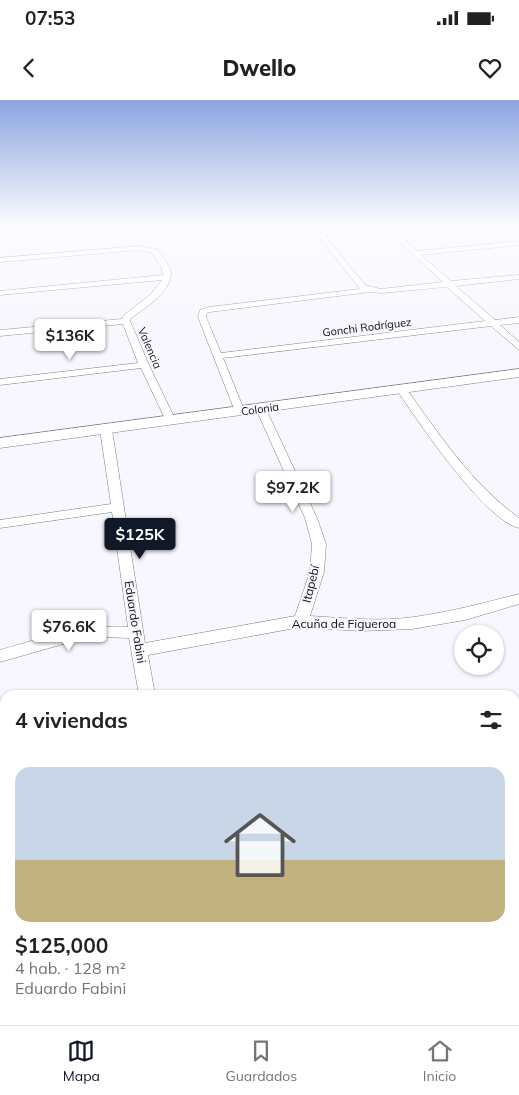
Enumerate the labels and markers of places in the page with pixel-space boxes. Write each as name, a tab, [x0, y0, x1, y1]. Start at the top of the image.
pin: $136K	[35, 318, 105, 361]
pin: $97.2K	[252, 470, 334, 513]
pin: $125K	[105, 518, 175, 560]
pin: $76.6K	[28, 610, 110, 652]

